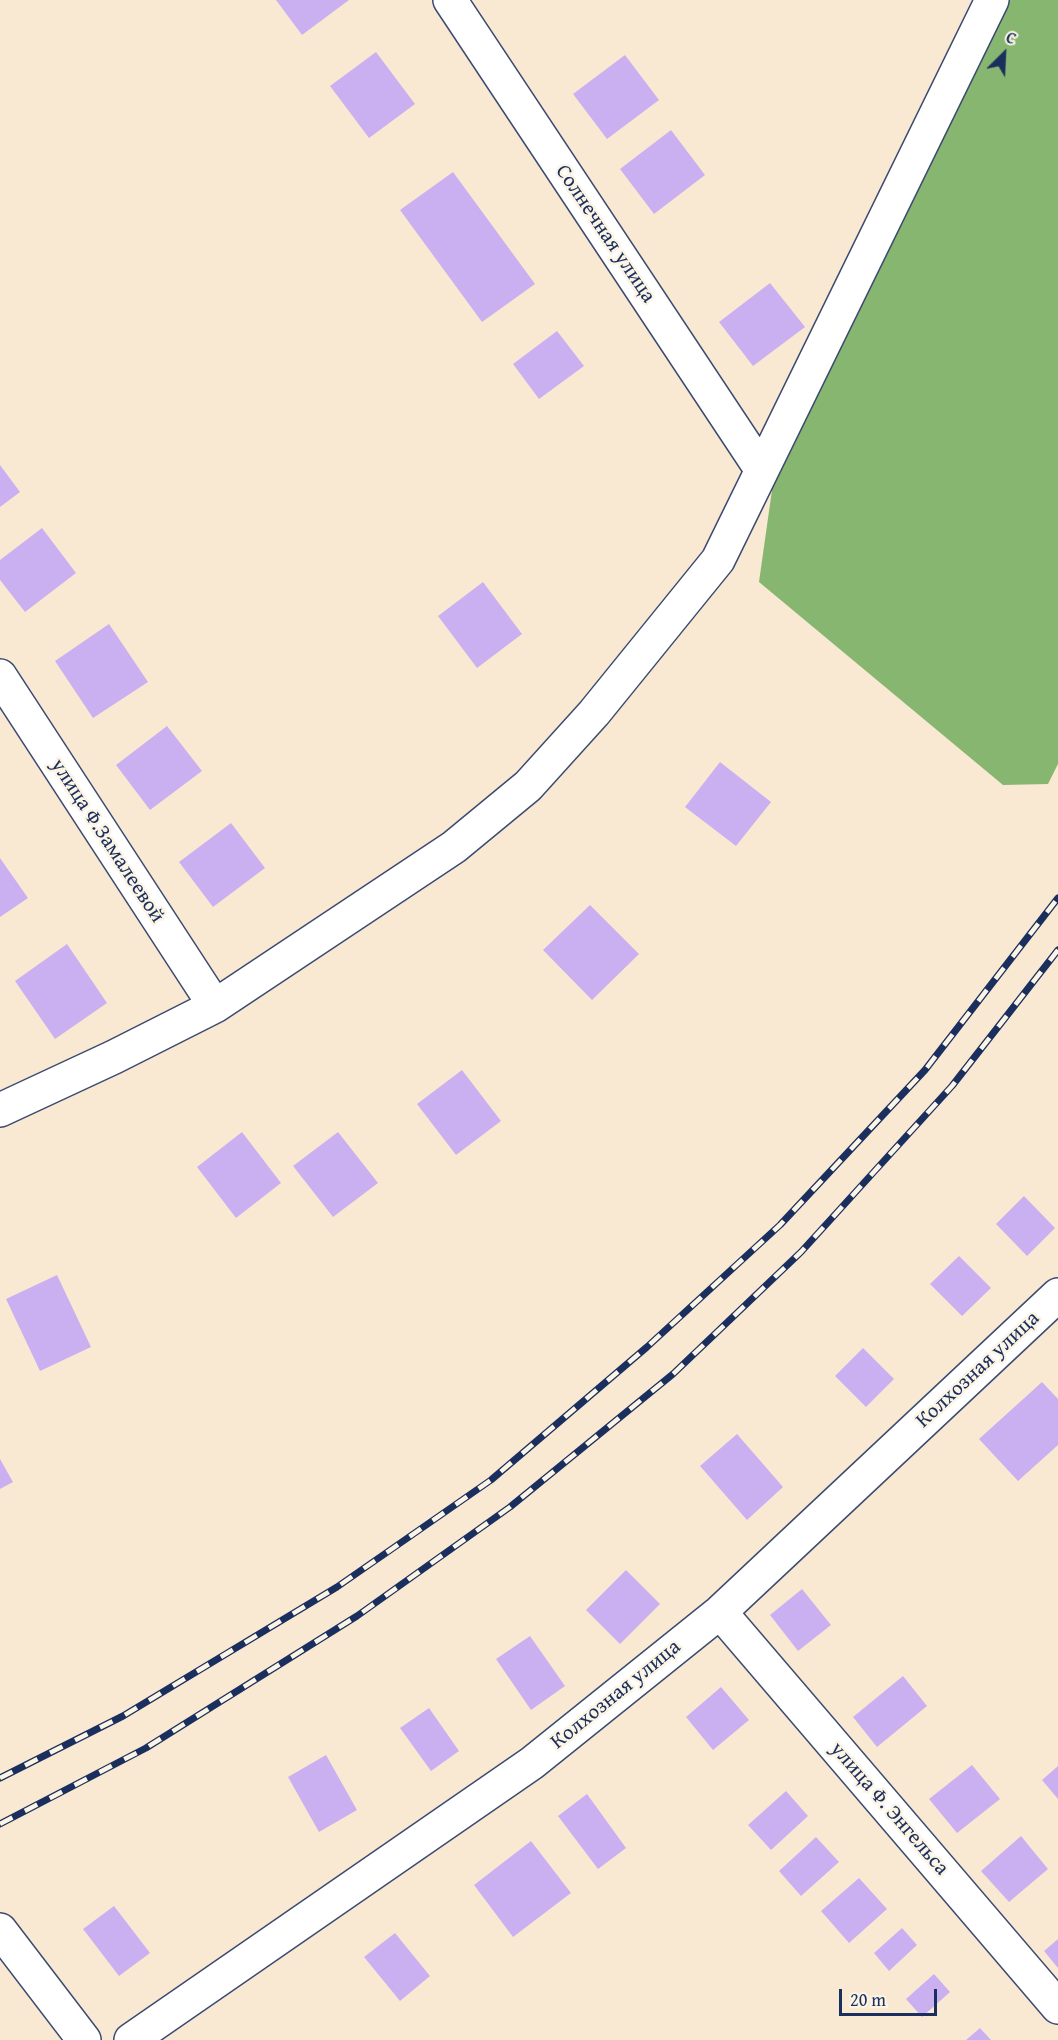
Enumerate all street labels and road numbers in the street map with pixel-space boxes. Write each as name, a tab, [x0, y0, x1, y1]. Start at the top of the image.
street label: Солнечная улица	[550, 160, 660, 308]
street label: улица Ф.Замалеевой	[45, 754, 169, 928]
street label: Колхозная улица	[911, 1306, 1045, 1434]
street label: Колхозная улица	[546, 1635, 686, 1755]
street label: улица Ф. Энгельса	[824, 1737, 954, 1881]

